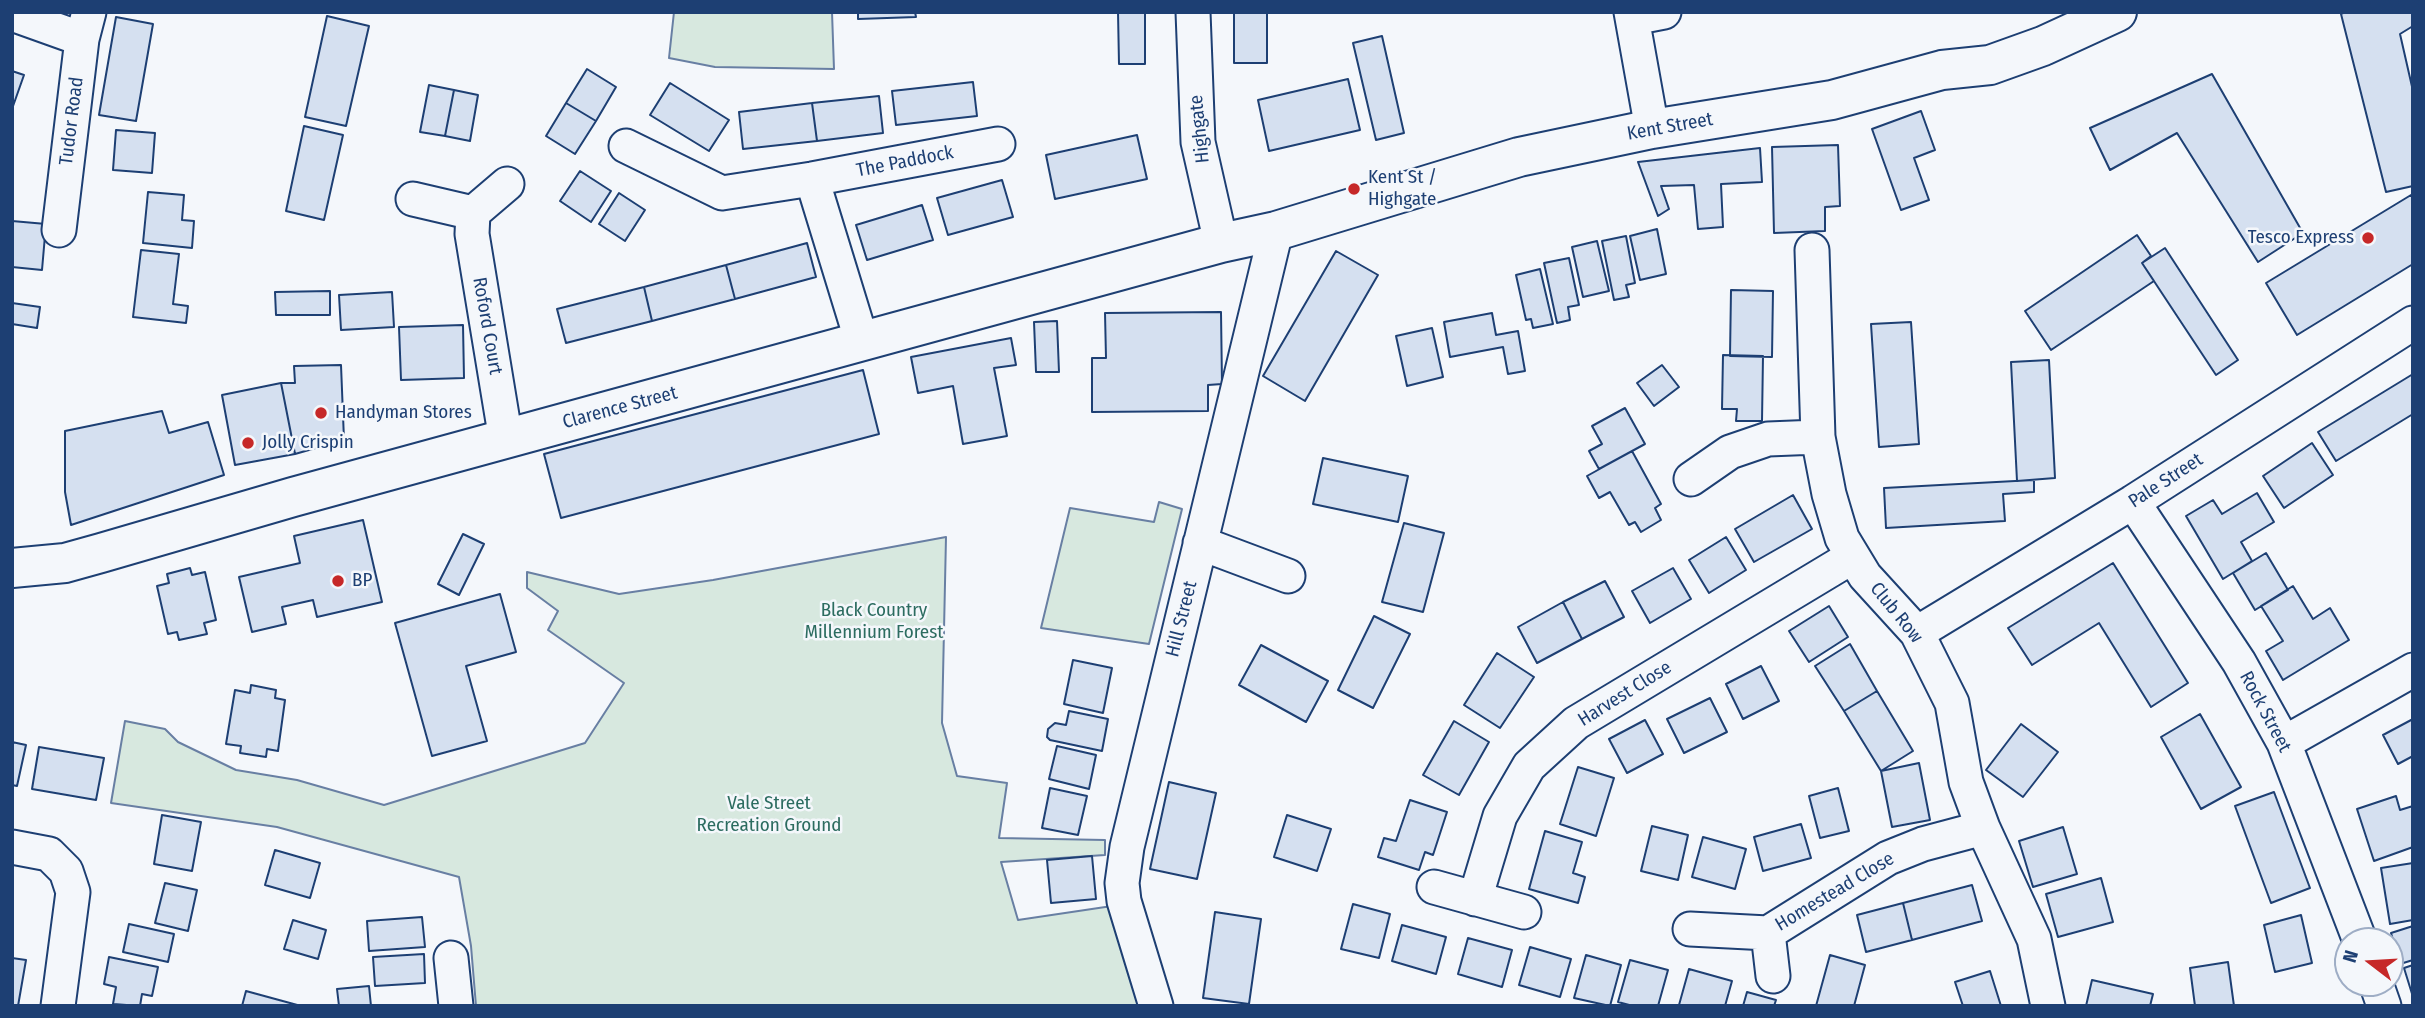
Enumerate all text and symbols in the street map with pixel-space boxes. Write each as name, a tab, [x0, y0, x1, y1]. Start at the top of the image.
street label: Tudor Road	[55, 76, 89, 166]
street label: Highgate	[1185, 94, 1215, 164]
street label: Kent Street	[1625, 108, 1715, 146]
street label: The Paddock	[855, 141, 955, 183]
place label: Kent St / Highgate	[1368, 167, 1437, 211]
marker: Kent St / Highgate	[1346, 181, 1362, 197]
place label: Tesco Express	[2248, 227, 2354, 249]
marker: Tesco Express	[2360, 230, 2376, 246]
street label: Roford Court	[467, 276, 507, 376]
street label: Clarence Street	[560, 382, 680, 434]
place label: Handyman Stores	[335, 402, 472, 424]
marker: Handyman Stores	[313, 405, 329, 421]
place label: Jolly Crispin	[262, 432, 354, 454]
marker: Jolly Crispin	[240, 435, 256, 451]
street label: Pale Street	[2125, 449, 2207, 513]
place label: BP	[352, 570, 372, 592]
marker: BP	[330, 573, 346, 589]
street label: Club Row	[1865, 578, 1927, 648]
street label: Hill Street	[1162, 579, 1202, 659]
park label: Black Country Millennium Forest	[805, 600, 943, 644]
street label: Harvest Close	[1574, 656, 1676, 732]
street label: Rock Street	[2234, 668, 2296, 756]
park label: Vale Street Recreation Ground	[697, 793, 841, 837]
street label: Homestead Close	[1771, 848, 1899, 936]
north arrow	[2334, 927, 2404, 997]
text: N	[2338, 947, 2363, 965]

